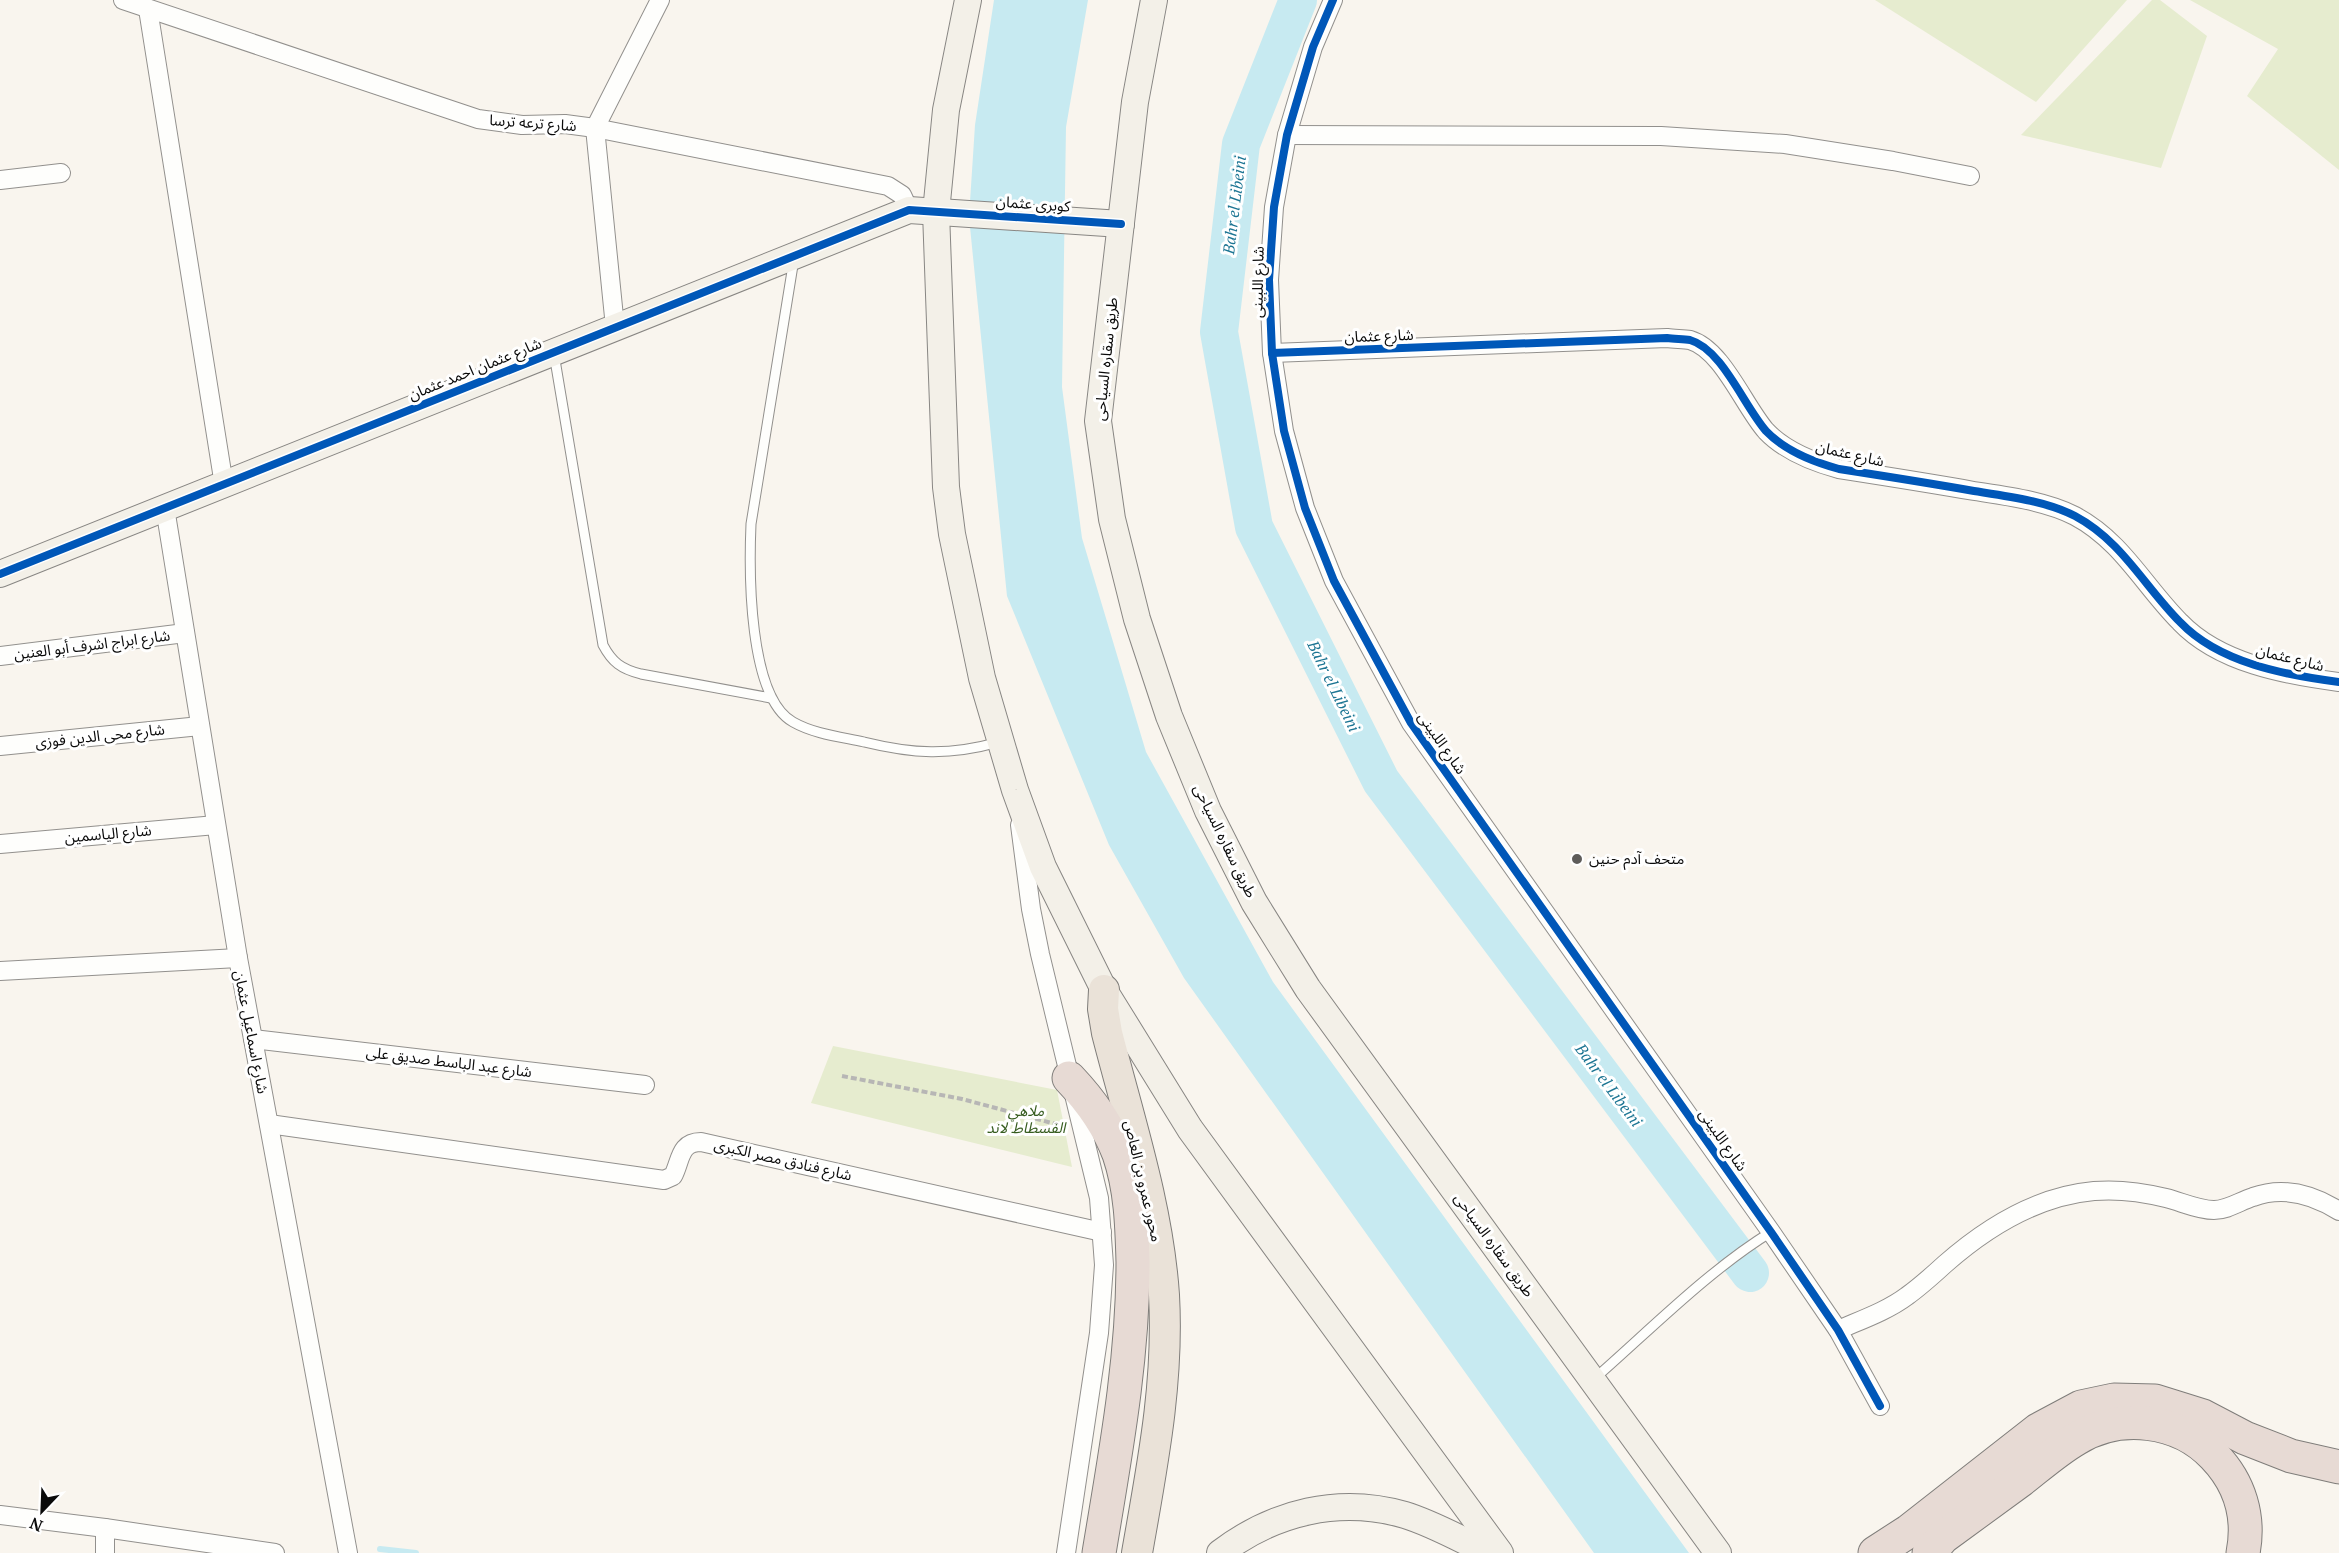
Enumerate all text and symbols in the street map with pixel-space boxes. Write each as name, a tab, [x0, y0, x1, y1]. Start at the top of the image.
street label: شارع ترعه ترسا	[489, 109, 578, 138]
water label: Bahr el Libeini	[1217, 154, 1251, 256]
street label: كوبرى عثمان	[995, 190, 1072, 216]
street label: شارع اللبينى	[1246, 246, 1271, 318]
street label: طريق سقاره السياحى	[1089, 296, 1122, 422]
street label: شارع عثمان	[1344, 324, 1414, 349]
street label: شارع عثمان احمد عثمان	[405, 332, 546, 407]
street label: شارع عثمان	[1814, 435, 1886, 474]
street label: شارع ابراج اشرف أبو العنين	[13, 624, 172, 666]
water label: Bahr el Libeini	[1302, 636, 1366, 736]
street label: شارع عثمان	[2253, 639, 2327, 678]
street label: شارع اللبينى	[1412, 707, 1472, 779]
street label: شارع محى الدين فوزى	[34, 718, 166, 755]
street label: طريق سقاره السياحى	[1189, 780, 1262, 901]
street label: شارع الياسمين	[64, 819, 153, 850]
place label: متحف آدم حنين	[1589, 848, 1684, 870]
marker: متحف آدم حنين	[1570, 852, 1584, 866]
street label: شارع اسماعيل عثمان	[227, 968, 274, 1096]
water label: Bahr el Libeini	[1570, 1038, 1648, 1132]
street label: شارع عبد الباسط صديق على	[365, 1041, 533, 1084]
park label: ملاهي الفسطاط لاند	[987, 1100, 1067, 1137]
street label: شارع اللبينى	[1693, 1104, 1753, 1176]
street label: محور عمرو بن العاص	[1120, 1118, 1168, 1243]
street label: شارع فنادق مصر الكبرى	[712, 1133, 854, 1188]
street label: طريق سقاره السياحى	[1449, 1188, 1539, 1301]
north arrow	[12, 1481, 72, 1541]
text: N	[26, 1512, 46, 1537]

